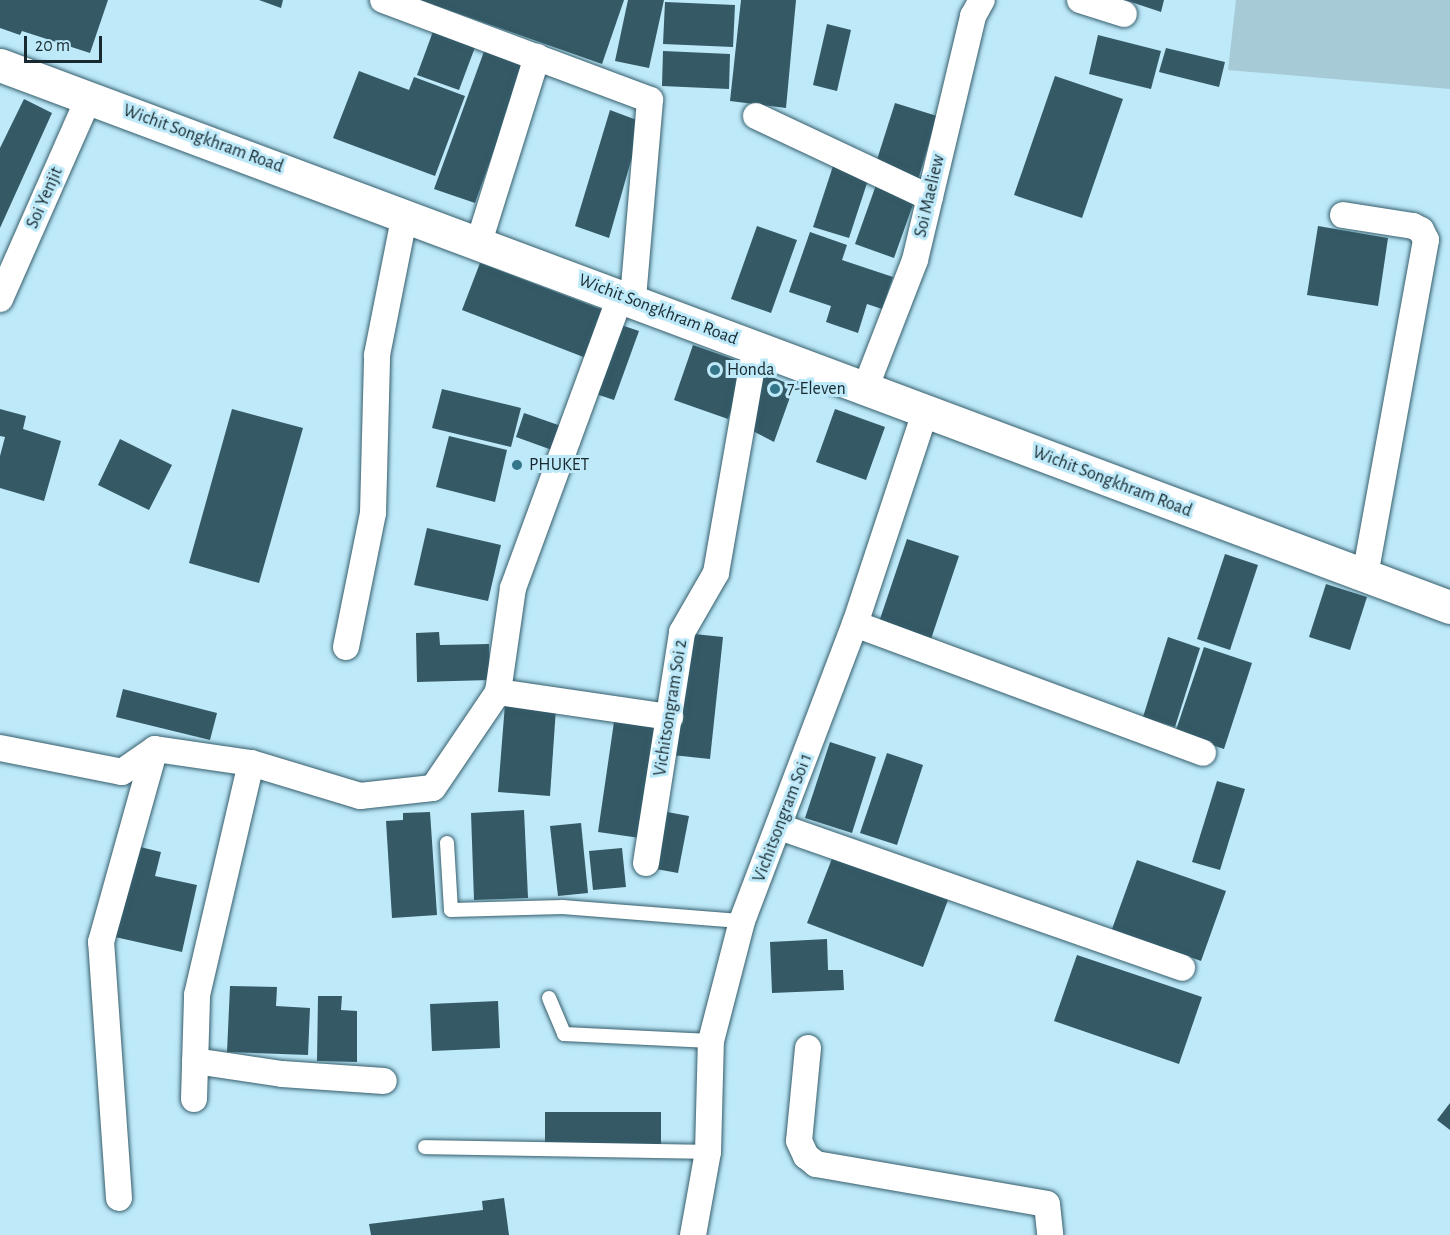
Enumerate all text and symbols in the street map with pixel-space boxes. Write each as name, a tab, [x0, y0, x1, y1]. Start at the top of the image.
scale bar	[27, 24, 105, 62]
text: 20 m	[35, 37, 70, 55]
street label: Wichit Songkhram Road	[120, 100, 286, 178]
street label: Soi Maeliew	[910, 153, 950, 239]
street label: Soi Yenjit	[22, 164, 68, 232]
street label: Wichit Songkhram Road	[575, 270, 741, 350]
place label: Honda	[727, 359, 775, 381]
marker: Honda	[708, 363, 722, 377]
place label: 7-Eleven	[787, 378, 846, 400]
marker: 7-Eleven	[768, 382, 782, 396]
street label: Wichit Songkhram Road	[1029, 442, 1195, 522]
place label: PHUKET	[529, 454, 589, 476]
marker: PHUKET	[510, 458, 524, 472]
street label: Vichitsongram Soi 2	[650, 638, 692, 778]
street label: Vichitsongram Soi 1	[749, 751, 817, 885]

